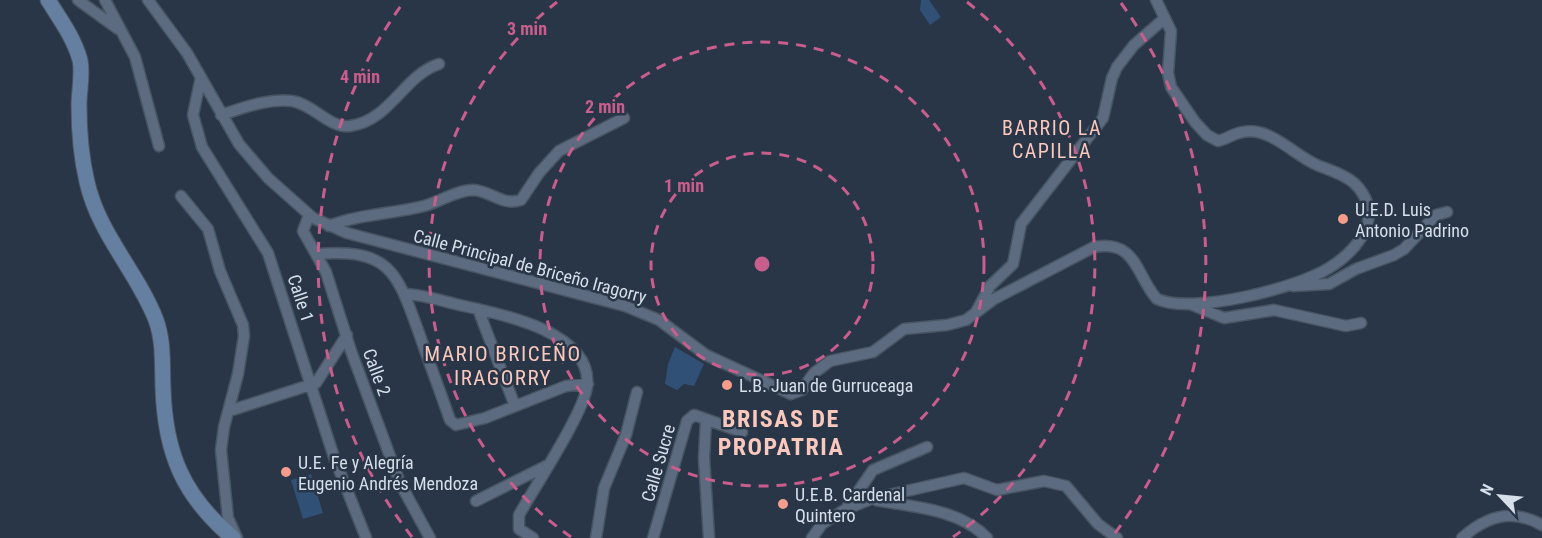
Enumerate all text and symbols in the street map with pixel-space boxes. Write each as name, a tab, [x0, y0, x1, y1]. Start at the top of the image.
text: 3 min	[507, 18, 547, 39]
text: 4 min	[340, 66, 380, 87]
text: 2 min	[585, 96, 625, 117]
district label: BARRIO LA CAPILLA	[1002, 116, 1102, 163]
text: 1 min	[664, 175, 704, 196]
place label: U.E.D. Luis Antonio Padrino	[1355, 199, 1469, 241]
marker: U.E.D. Luis Antonio Padrino	[1336, 212, 1350, 226]
street label: Calle Principal de Briceño Iragorry	[411, 225, 649, 307]
centre of rings	[752, 254, 772, 274]
street label: Calle 1	[284, 272, 318, 324]
district label: MARIO BRICEÑO IRAGORRY	[424, 342, 582, 390]
street label: Calle 2	[359, 346, 395, 399]
place label: L.B. Juan de Gurruceaga	[739, 375, 913, 396]
marker: L.B. Juan de Gurruceaga	[720, 378, 734, 392]
district label: BRISAS DE PROPATRIA	[718, 405, 844, 461]
street label: Calle Sucre	[637, 422, 679, 504]
place label: U.E. Fe y Alegría Eugenio Andrés Mendoza	[298, 452, 478, 494]
marker: U.E. Fe y Alegría Eugenio Andrés Mendoza	[279, 465, 293, 479]
north arrow	[1470, 466, 1530, 526]
text: N	[1476, 481, 1498, 498]
place label: U.E.B. Cardenal Quintero	[795, 484, 905, 526]
marker: U.E.B. Cardenal Quintero	[776, 497, 790, 511]

